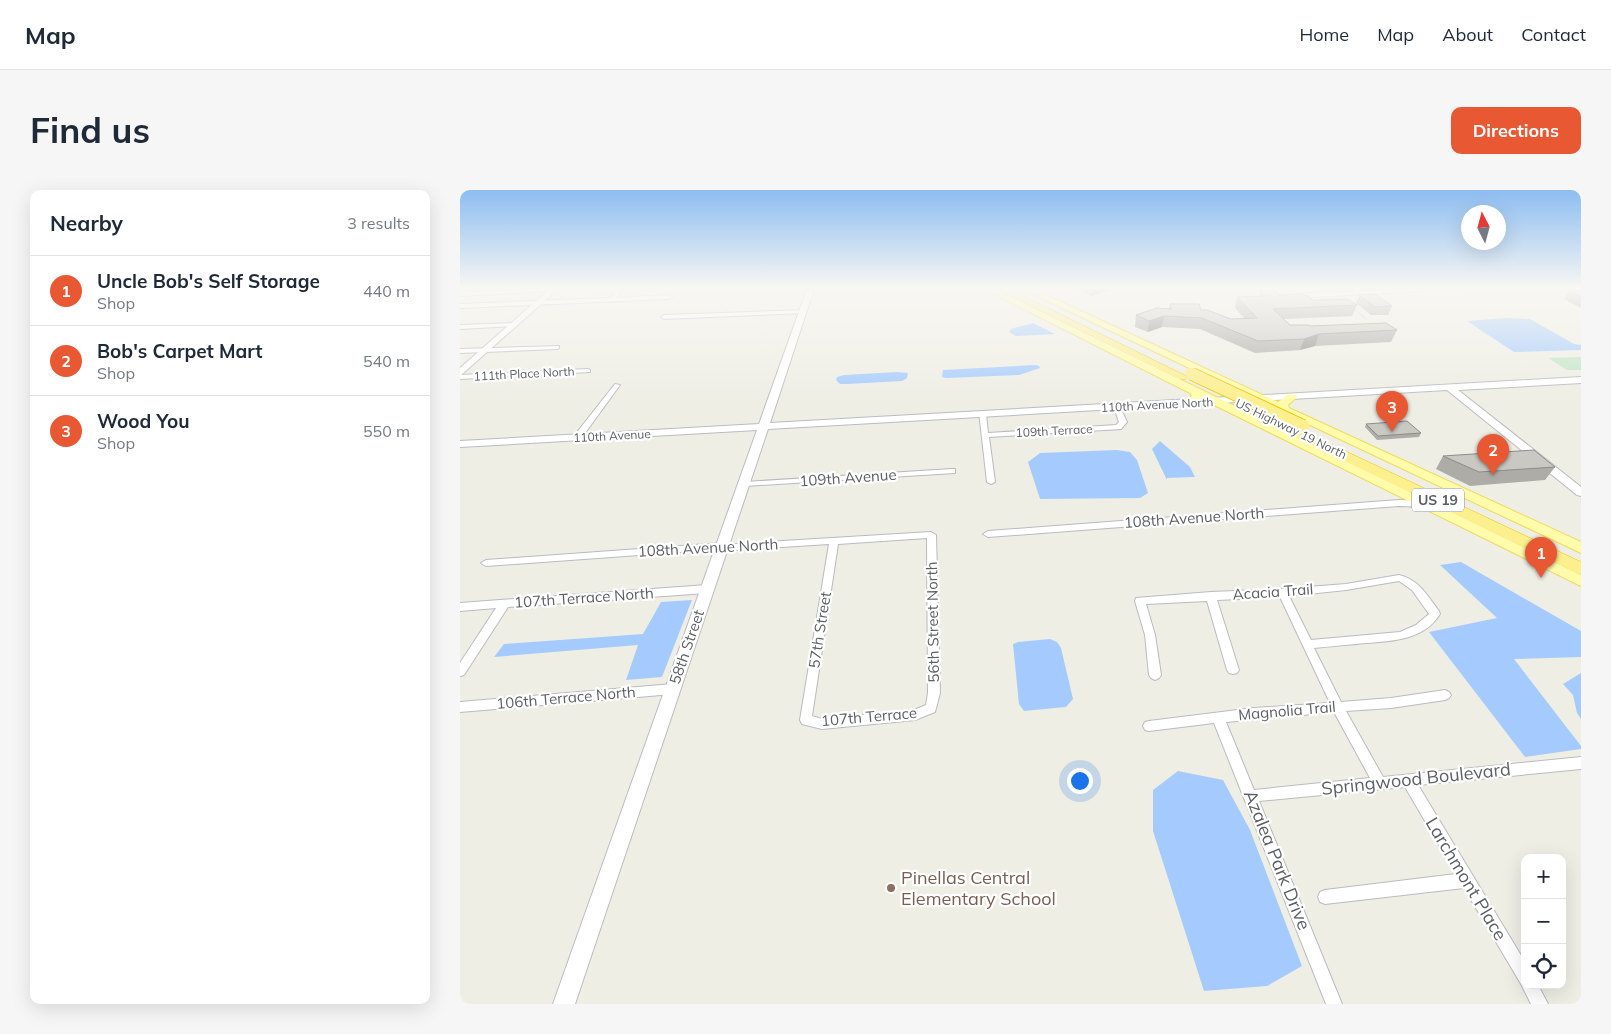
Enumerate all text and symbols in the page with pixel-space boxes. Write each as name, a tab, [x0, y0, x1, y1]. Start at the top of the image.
text: Map	[25, 20, 76, 50]
text: Home	[1299, 23, 1349, 46]
text: Map	[1377, 23, 1414, 46]
text: About	[1442, 23, 1493, 46]
text: Contact	[1521, 23, 1586, 46]
button: Directions	[1451, 107, 1581, 154]
text: Find us	[30, 108, 150, 152]
north arrow	[1461, 205, 1506, 250]
text: Nearby	[50, 210, 123, 236]
text: 3 results	[347, 213, 410, 233]
text: Uncle Bob's Self Storage	[97, 269, 320, 293]
text: 1	[61, 281, 71, 301]
text: 440 m	[363, 281, 410, 301]
text: Shop	[97, 293, 135, 313]
text: Bob's Carpet Mart	[97, 339, 262, 363]
text: 2	[61, 351, 71, 371]
text: 540 m	[363, 351, 410, 371]
text: Shop	[97, 363, 135, 383]
street label: 111th Place North	[473, 363, 575, 384]
pin: 3	[1376, 391, 1408, 432]
street label: 110th Avenue North	[1100, 394, 1214, 415]
street label: US Highway 19 North	[1233, 395, 1349, 462]
text: Wood You	[97, 409, 190, 433]
text: 3	[61, 421, 71, 441]
text: 550 m	[363, 421, 410, 441]
street label: 109th Terrace	[1015, 421, 1093, 440]
street label: 110th Avenue	[573, 426, 651, 445]
text: Shop	[97, 433, 135, 453]
pin: 2	[1477, 434, 1509, 475]
street label: 109th Avenue	[799, 465, 897, 490]
road number: US 19	[1412, 488, 1464, 512]
street label: 108th Avenue North	[1123, 503, 1265, 532]
street label: 108th Avenue North	[637, 534, 779, 561]
pin: 1	[1525, 537, 1557, 578]
street label: 56th Street North	[922, 561, 943, 683]
street label: Acacia Trail	[1232, 579, 1314, 604]
street label: 107th Terrace North	[514, 583, 654, 612]
street label: 57th Street	[804, 590, 835, 670]
street label: 58th Street	[665, 607, 708, 687]
street label: 106th Terrace North	[495, 682, 636, 713]
street label: Magnolia Trail	[1237, 697, 1336, 724]
street label: 107th Terrace	[820, 703, 918, 730]
street label: Springwood Boulevard	[1320, 757, 1512, 800]
your location	[1067, 768, 1093, 794]
street label: Azalea Park Drive	[1239, 786, 1316, 933]
street label: Larchmont Place	[1421, 813, 1512, 944]
map controls	[1521, 854, 1566, 989]
button: +	[1521, 854, 1566, 899]
place label: Pinellas Central Elementary School	[901, 866, 1056, 910]
marker: Pinellas Central Elementary School	[885, 882, 897, 894]
button: −	[1521, 899, 1566, 944]
button: locate	[1521, 944, 1566, 989]

